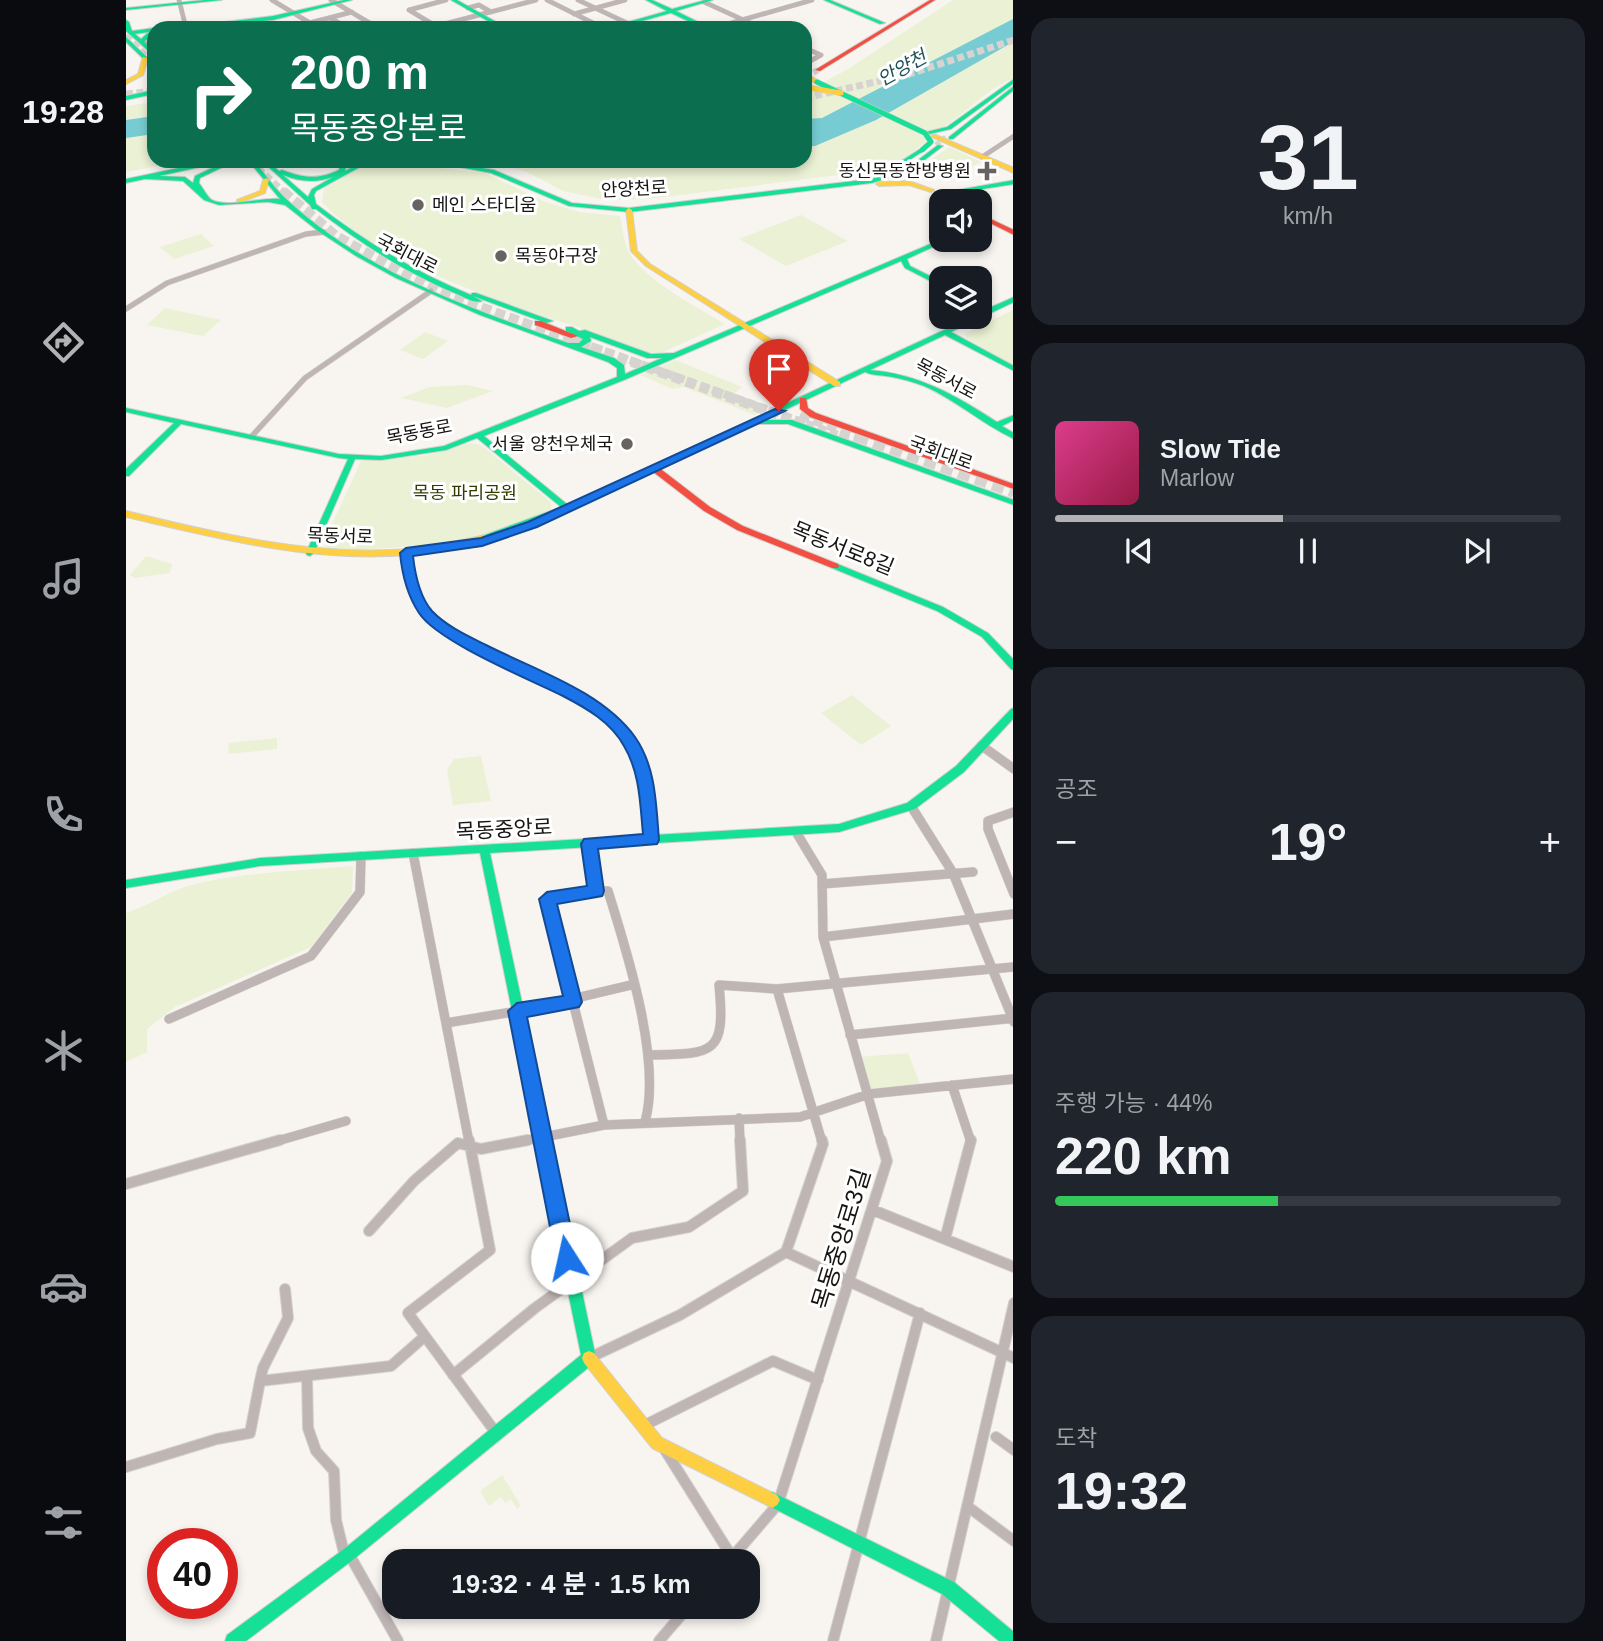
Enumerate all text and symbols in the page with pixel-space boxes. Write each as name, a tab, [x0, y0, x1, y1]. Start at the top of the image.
text: 200 m	[290, 45, 429, 99]
water label: 안양천	[874, 45, 931, 90]
icon: right	[175, 49, 266, 140]
text: 19:28	[22, 94, 104, 130]
text: 31	[1257, 107, 1359, 208]
text: 목동중앙본로	[290, 110, 467, 146]
place label: 동신목동한방병원	[839, 161, 971, 181]
marker: 동신목동한방병원	[977, 161, 997, 181]
street label: 안양천로	[600, 177, 668, 201]
map controls	[929, 189, 992, 329]
button: sound	[929, 189, 992, 252]
place label: 메인 스타디움	[432, 195, 536, 215]
marker: 메인 스타디움	[410, 197, 426, 213]
text: km/h	[1283, 203, 1333, 229]
street label: 국회대로	[373, 230, 441, 278]
place label: 목동야구장	[515, 246, 598, 266]
marker: 목동야구장	[493, 248, 509, 264]
button: layers	[929, 266, 992, 329]
icon: directions	[39, 318, 88, 367]
pin	[749, 339, 809, 411]
icon: arrive	[760, 350, 798, 388]
street label: 목동서로	[912, 355, 980, 403]
street label: 목동동로	[385, 416, 453, 448]
street label: 국회대로	[906, 432, 976, 474]
place label: 서울 양천우체국	[492, 434, 613, 454]
text: Slow Tide	[1160, 434, 1281, 464]
marker: 서울 양천우체국	[619, 436, 635, 452]
text: Marlow	[1160, 465, 1234, 491]
park label: 목동 파리공원	[413, 483, 517, 503]
street label: 목동서로8길	[788, 517, 898, 579]
street label: 목동서로	[307, 525, 373, 547]
icon: previous	[1120, 532, 1158, 570]
icon: pause	[1289, 532, 1327, 570]
icon: next	[1458, 532, 1496, 570]
icon: music	[39, 554, 88, 603]
text: 공조	[1055, 776, 1097, 802]
icon: phone	[39, 790, 88, 839]
text: 19°	[1269, 813, 1347, 871]
street label: 목동중앙로	[455, 815, 553, 843]
text: −	[1055, 821, 1077, 863]
text: +	[1539, 821, 1561, 863]
icon: climate	[39, 1026, 88, 1075]
text: 주행 가능 · 44%	[1055, 1090, 1213, 1116]
text: 220 km	[1055, 1127, 1231, 1185]
street label: 목동중앙로3길	[807, 1165, 875, 1313]
position arrow	[530, 1221, 604, 1295]
icon: car	[39, 1262, 88, 1311]
text: 도착	[1055, 1425, 1097, 1451]
text: 19:32	[1055, 1462, 1188, 1520]
icon: filters	[39, 1498, 88, 1547]
speed limit sign: 40	[147, 1528, 238, 1619]
text: 19:32 · 4 분 · 1.5 km	[451, 1569, 691, 1599]

